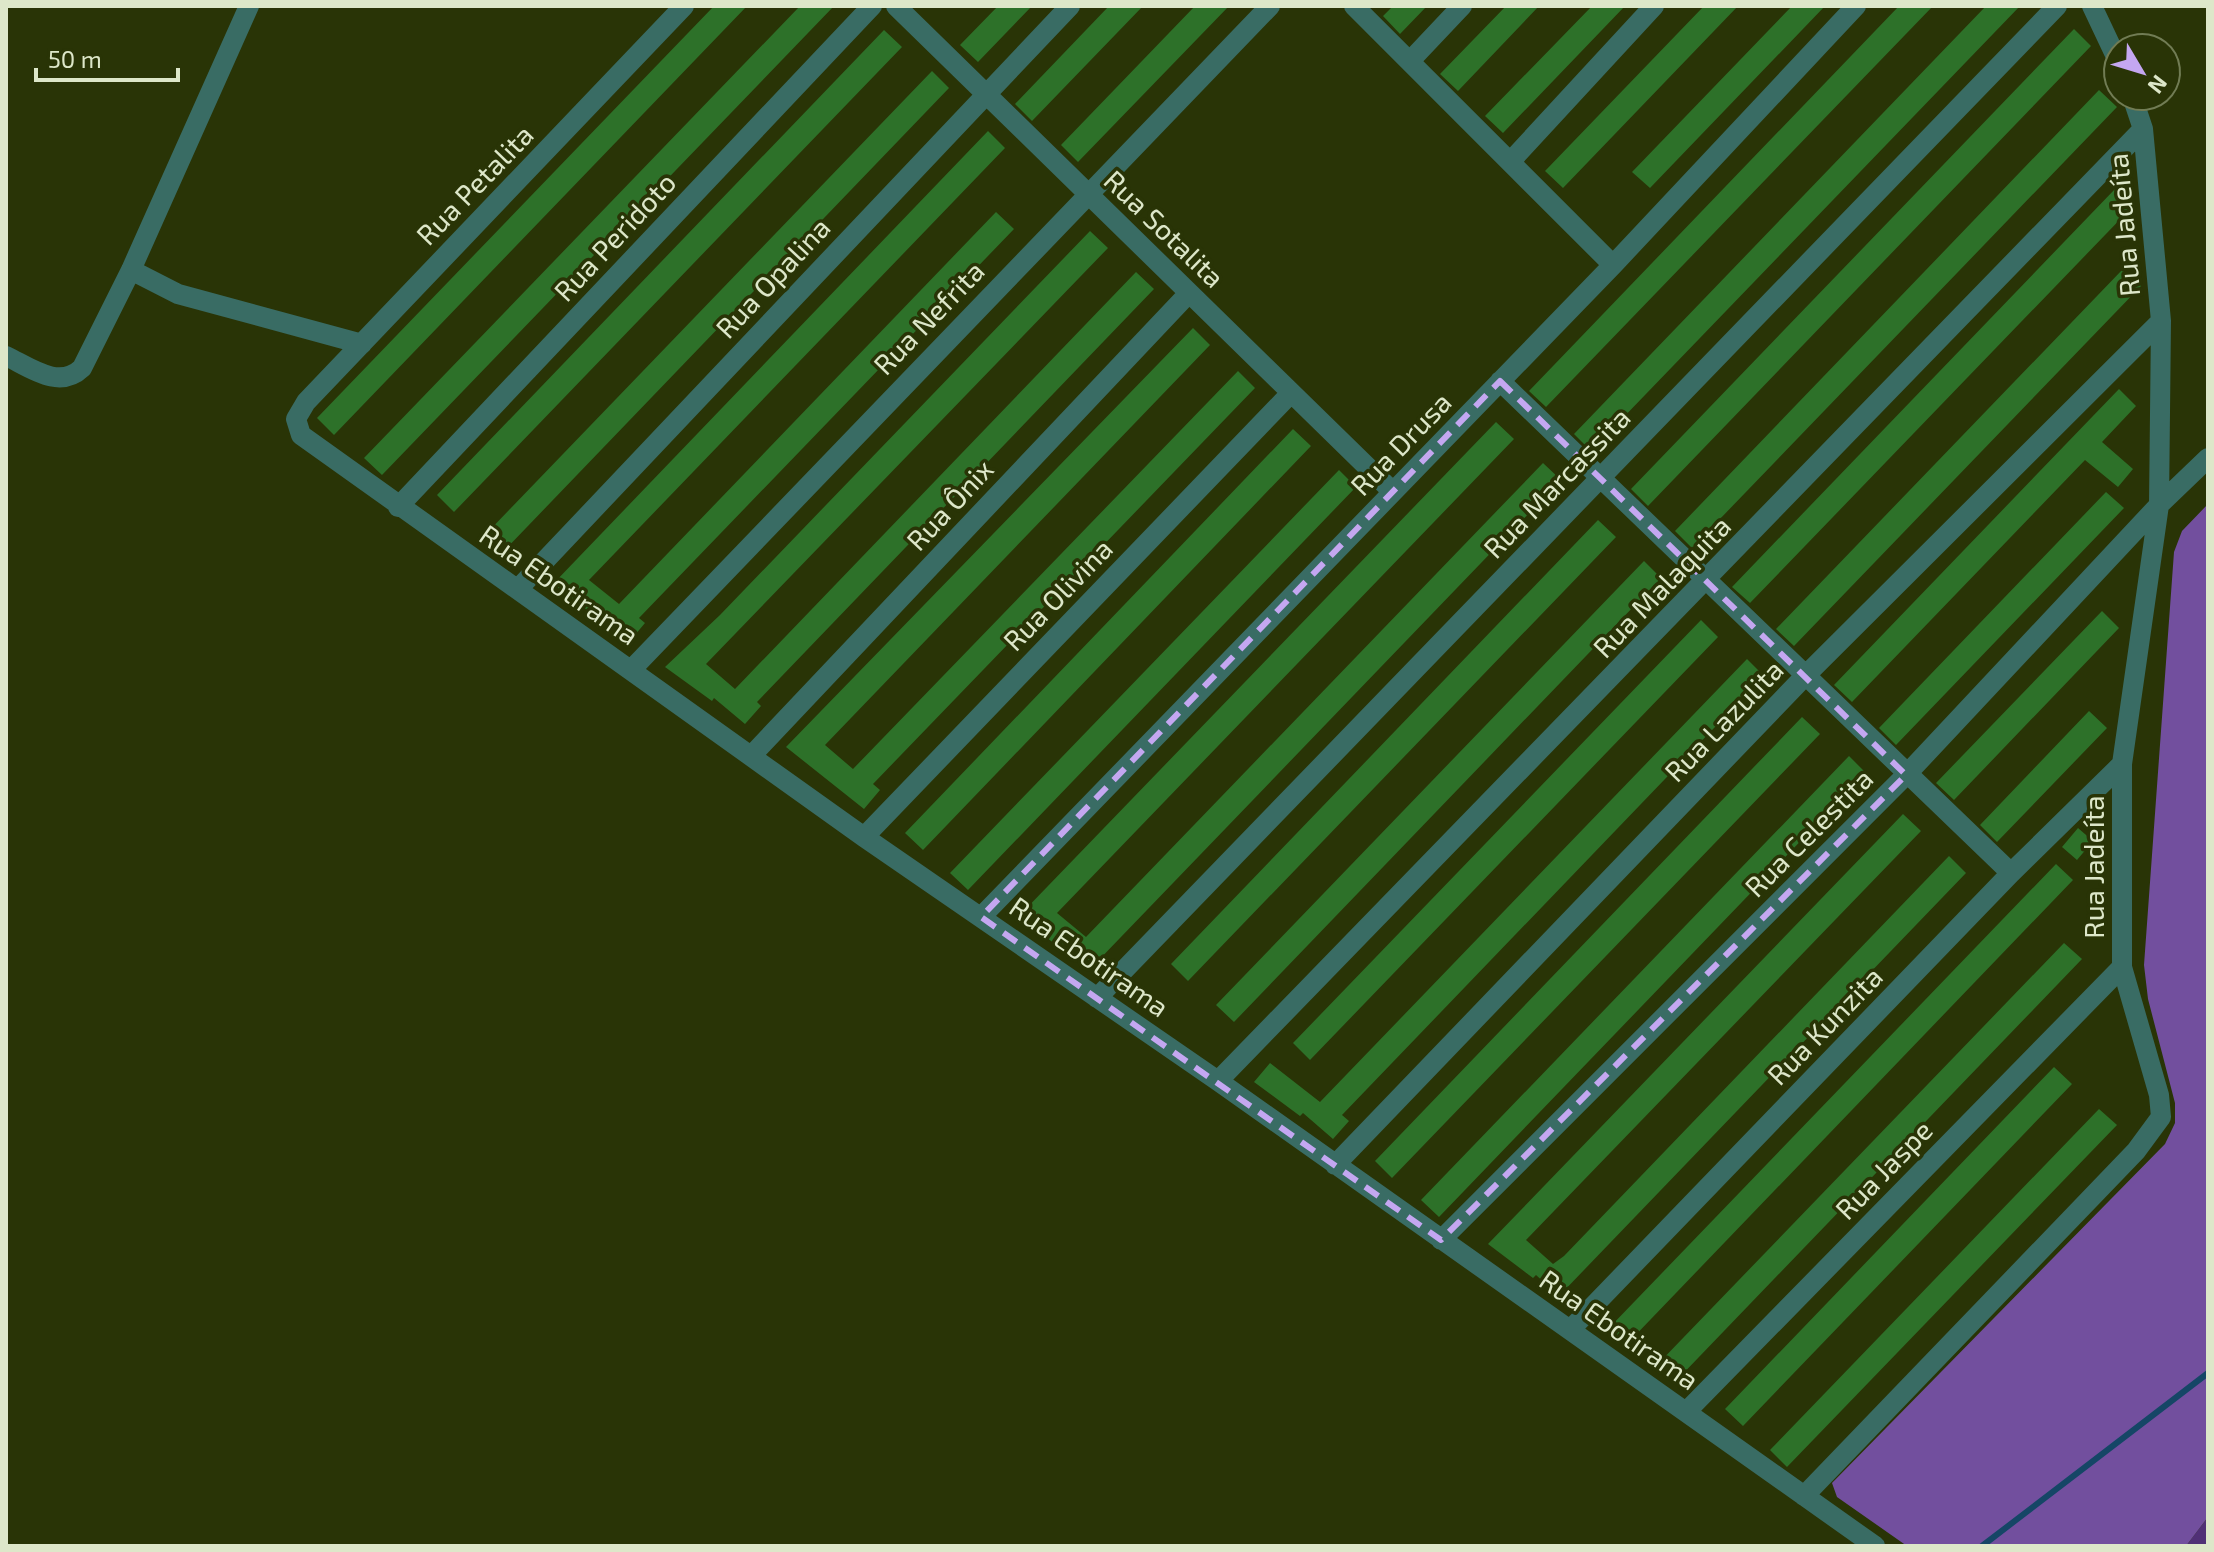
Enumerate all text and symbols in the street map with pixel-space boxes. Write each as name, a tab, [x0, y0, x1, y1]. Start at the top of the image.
scale bar	[36, 32, 178, 82]
north arrow	[2102, 32, 2182, 112]
text: 50 m	[48, 44, 102, 73]
text: N	[2143, 71, 2174, 99]
street label: Rua Petalita	[409, 117, 540, 251]
street label: Rua Jadeíta	[2100, 152, 2146, 298]
street label: Rua Sotalita	[1098, 163, 1232, 294]
street label: Rua Peridoto	[546, 165, 682, 307]
street label: Rua Opalina	[708, 210, 837, 345]
street label: Rua Nefrita	[866, 254, 991, 381]
street label: Rua Drusa	[1343, 385, 1458, 502]
street label: Rua Marcassita	[1476, 400, 1637, 565]
street label: Rua Ônix	[899, 452, 1000, 557]
street label: Rua Malaquita	[1585, 509, 1737, 664]
street label: Rua Ebotirama	[473, 517, 646, 652]
street label: Rua Olivina	[996, 531, 1119, 657]
street label: Rua Lazulita	[1657, 652, 1790, 788]
street label: Rua Celestita	[1737, 761, 1879, 903]
street label: Rua Jadeíta	[2076, 795, 2110, 939]
street label: Rua Ebotirama	[1003, 889, 1176, 1024]
street label: Rua Kunzita	[1760, 959, 1889, 1091]
street label: Rua Jaspe	[1828, 1113, 1939, 1226]
street label: Rua Ebotirama	[1533, 1262, 1706, 1397]

